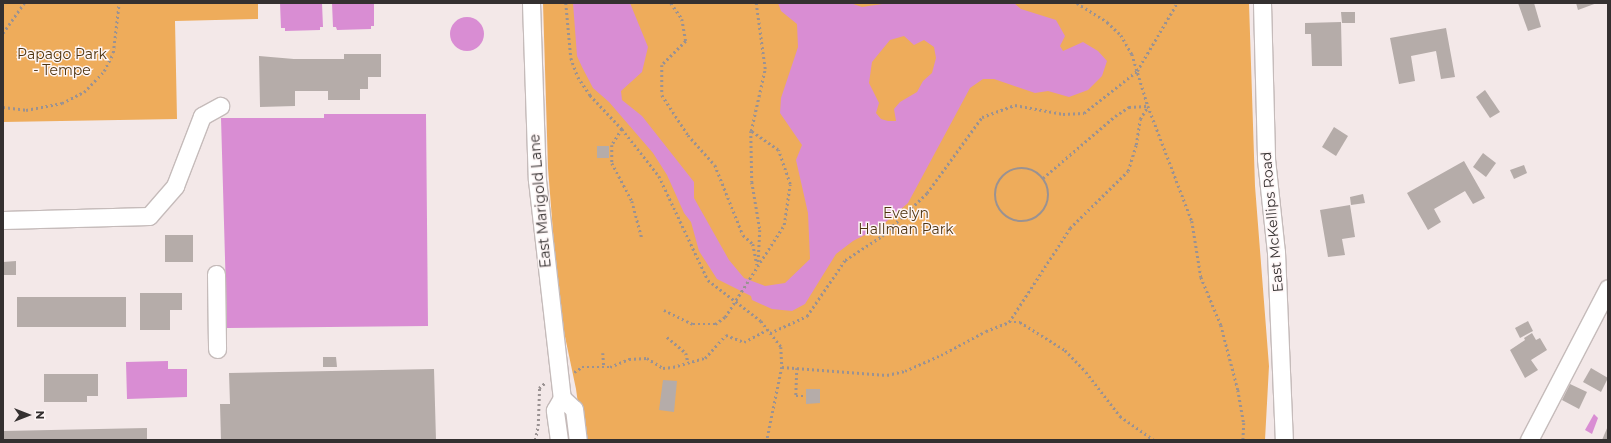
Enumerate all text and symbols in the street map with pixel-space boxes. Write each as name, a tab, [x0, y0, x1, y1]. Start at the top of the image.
park label: Papago Park - Tempe	[17, 46, 107, 78]
street label: East Marigold Lane	[526, 133, 554, 269]
street label: East McKellips Road	[1257, 151, 1287, 293]
park label: Evelyn Hallman Park	[858, 205, 954, 238]
north arrow	[8, 395, 48, 435]
text: N	[33, 411, 47, 419]

